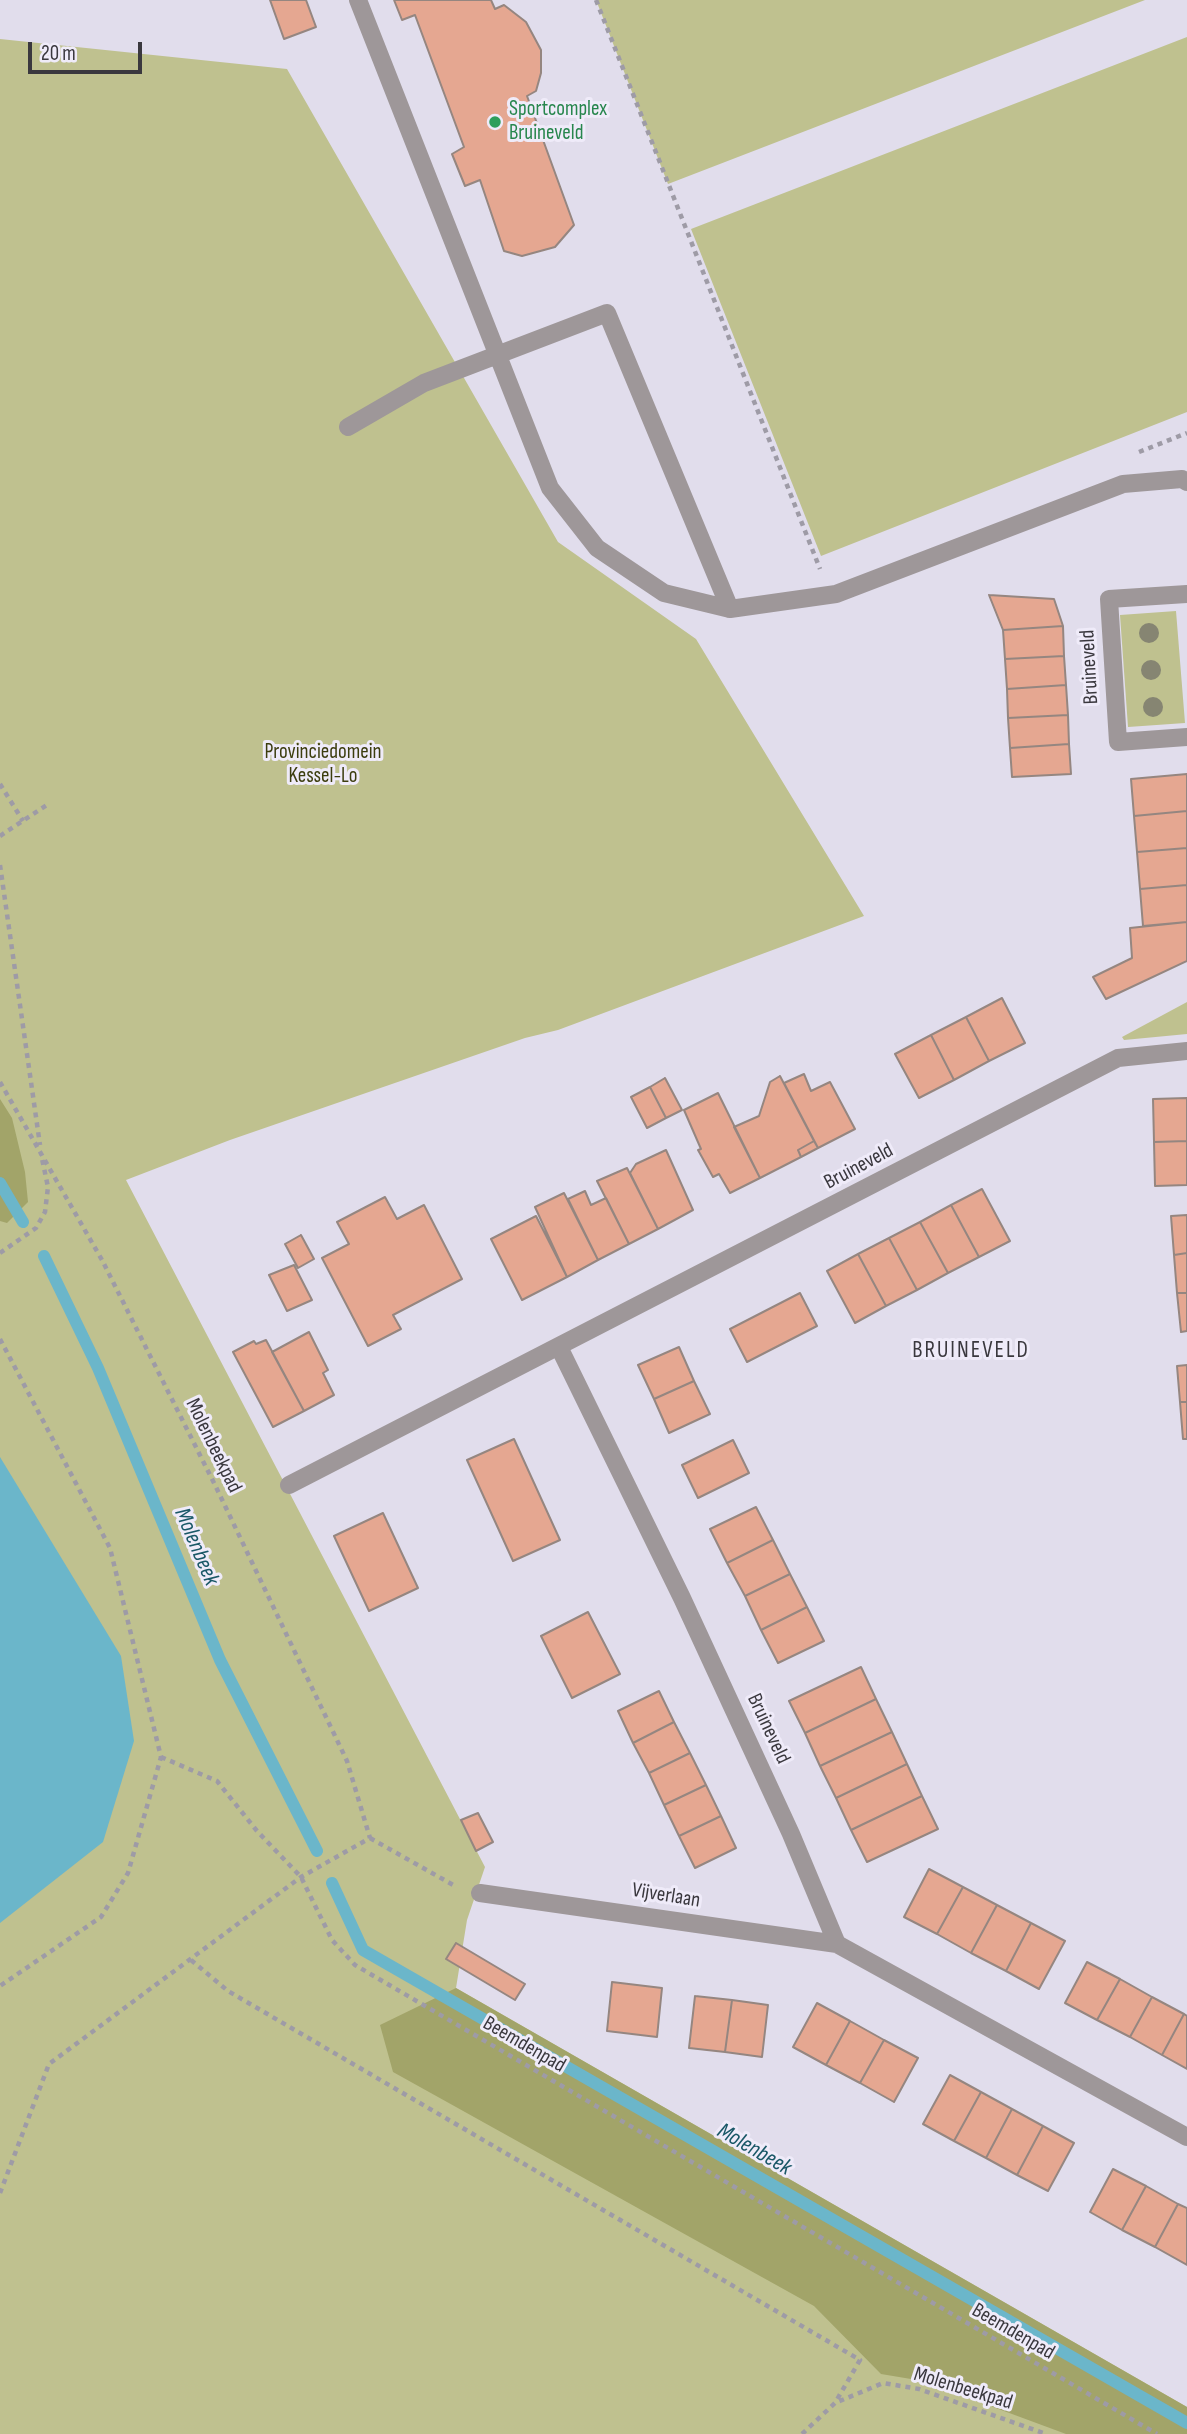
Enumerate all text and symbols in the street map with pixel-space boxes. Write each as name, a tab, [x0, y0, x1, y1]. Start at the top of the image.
scale bar	[32, 28, 145, 72]
text: 20 m	[41, 41, 76, 66]
place label: Sportcomplex Bruineveld	[509, 97, 607, 147]
marker: Sportcomplex Bruineveld	[487, 114, 503, 130]
street label: Bruineveld	[1075, 629, 1105, 705]
park label: Provinciedomein Kessel-Lo	[264, 740, 382, 790]
street label: Bruineveld	[820, 1138, 898, 1196]
district label: BRUINEVELD	[913, 1337, 1029, 1365]
street label: Molenbeekpad	[179, 1395, 247, 1497]
water label: Molenbeek	[167, 1504, 225, 1590]
street label: Bruineveld	[741, 1690, 795, 1768]
street label: Vijverlaan	[630, 1878, 702, 1914]
street label: Beemdenpad	[478, 2011, 570, 2079]
water label: Molenbeek	[712, 2118, 796, 2182]
street label: Beemdenpad	[967, 2298, 1059, 2366]
street label: Molenbeekpad	[911, 2362, 1015, 2416]

